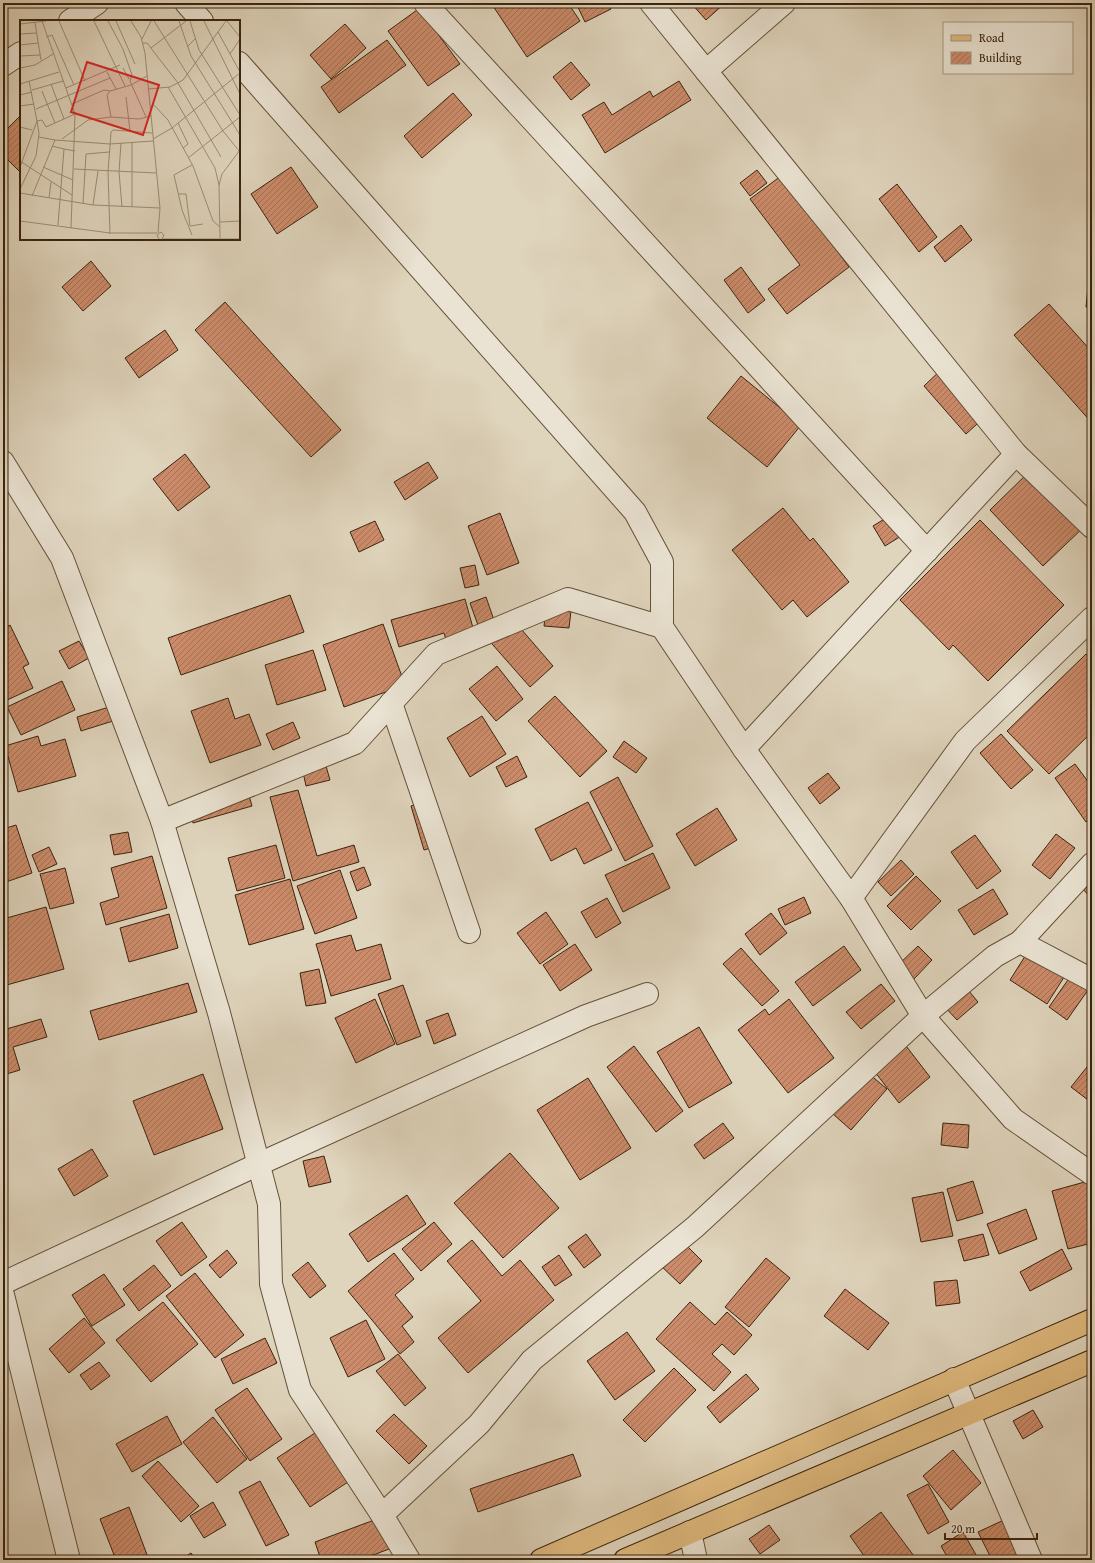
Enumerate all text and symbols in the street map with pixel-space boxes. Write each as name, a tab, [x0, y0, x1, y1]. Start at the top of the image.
inset map	[20, 20, 240, 240]
legend	[943, 22, 1073, 74]
text: Road	[979, 29, 1005, 46]
text: Building	[979, 49, 1022, 66]
scale bar	[945, 1515, 1037, 1541]
text: 20 m	[951, 1520, 975, 1537]

